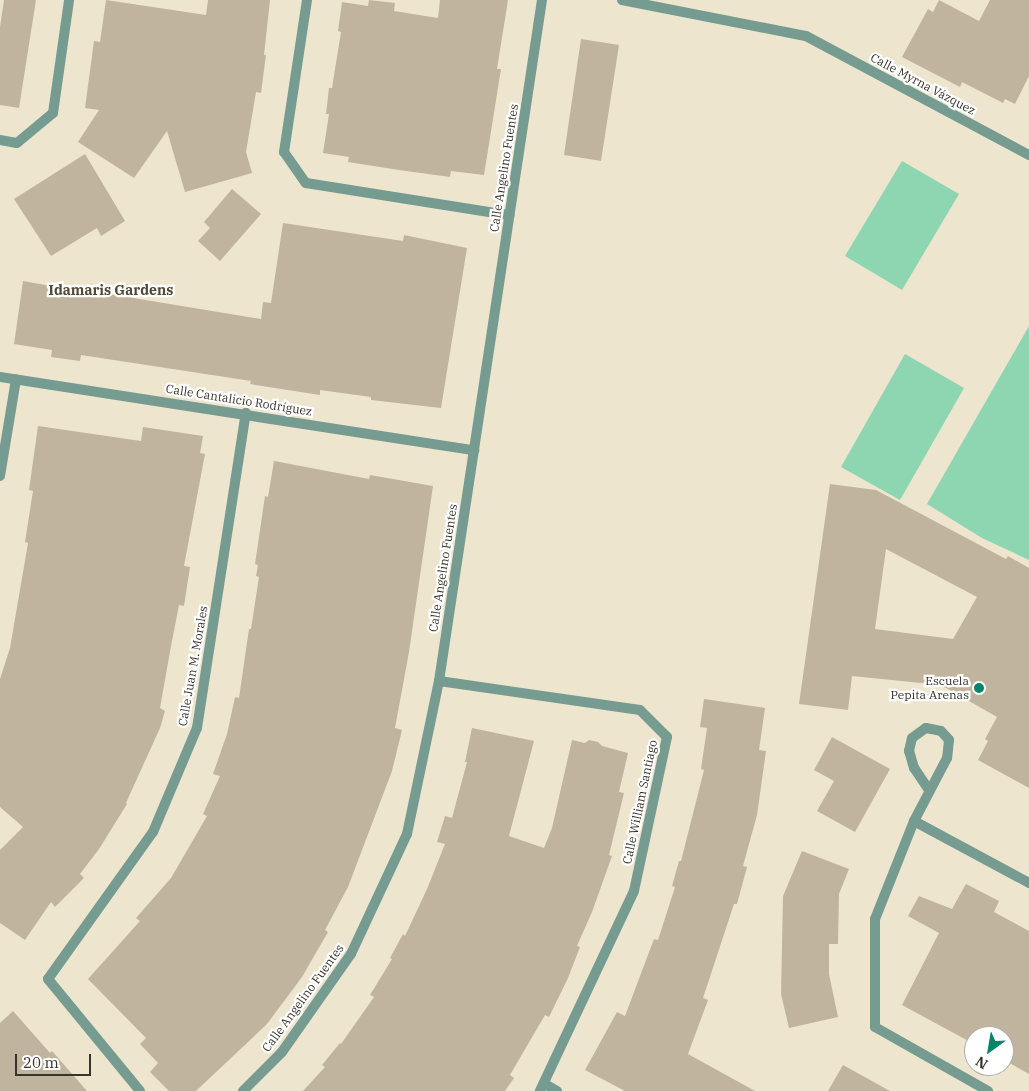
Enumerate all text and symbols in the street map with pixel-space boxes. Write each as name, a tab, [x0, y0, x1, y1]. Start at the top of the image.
street label: Calle Myrna Vázquez	[868, 50, 978, 118]
street label: Calle Angelino Fuentes	[487, 103, 521, 233]
district label: Idamaris Gardens	[49, 282, 173, 298]
street label: Calle Cantalicio Rodríguez	[165, 381, 313, 419]
street label: Calle Angelino Fuentes	[426, 503, 460, 633]
street label: Calle Juan M. Morales	[175, 605, 211, 727]
place label: Escuela Pepita Arenas	[891, 674, 969, 702]
marker: Escuela Pepita Arenas	[973, 682, 985, 694]
street label: Calle William Santiago	[620, 739, 660, 865]
street label: Calle Angelino Fuentes	[259, 941, 347, 1055]
north arrow	[964, 1026, 1014, 1076]
scale bar	[18, 1044, 94, 1076]
text: N	[972, 1052, 991, 1073]
text: 20 m	[23, 1053, 59, 1072]

